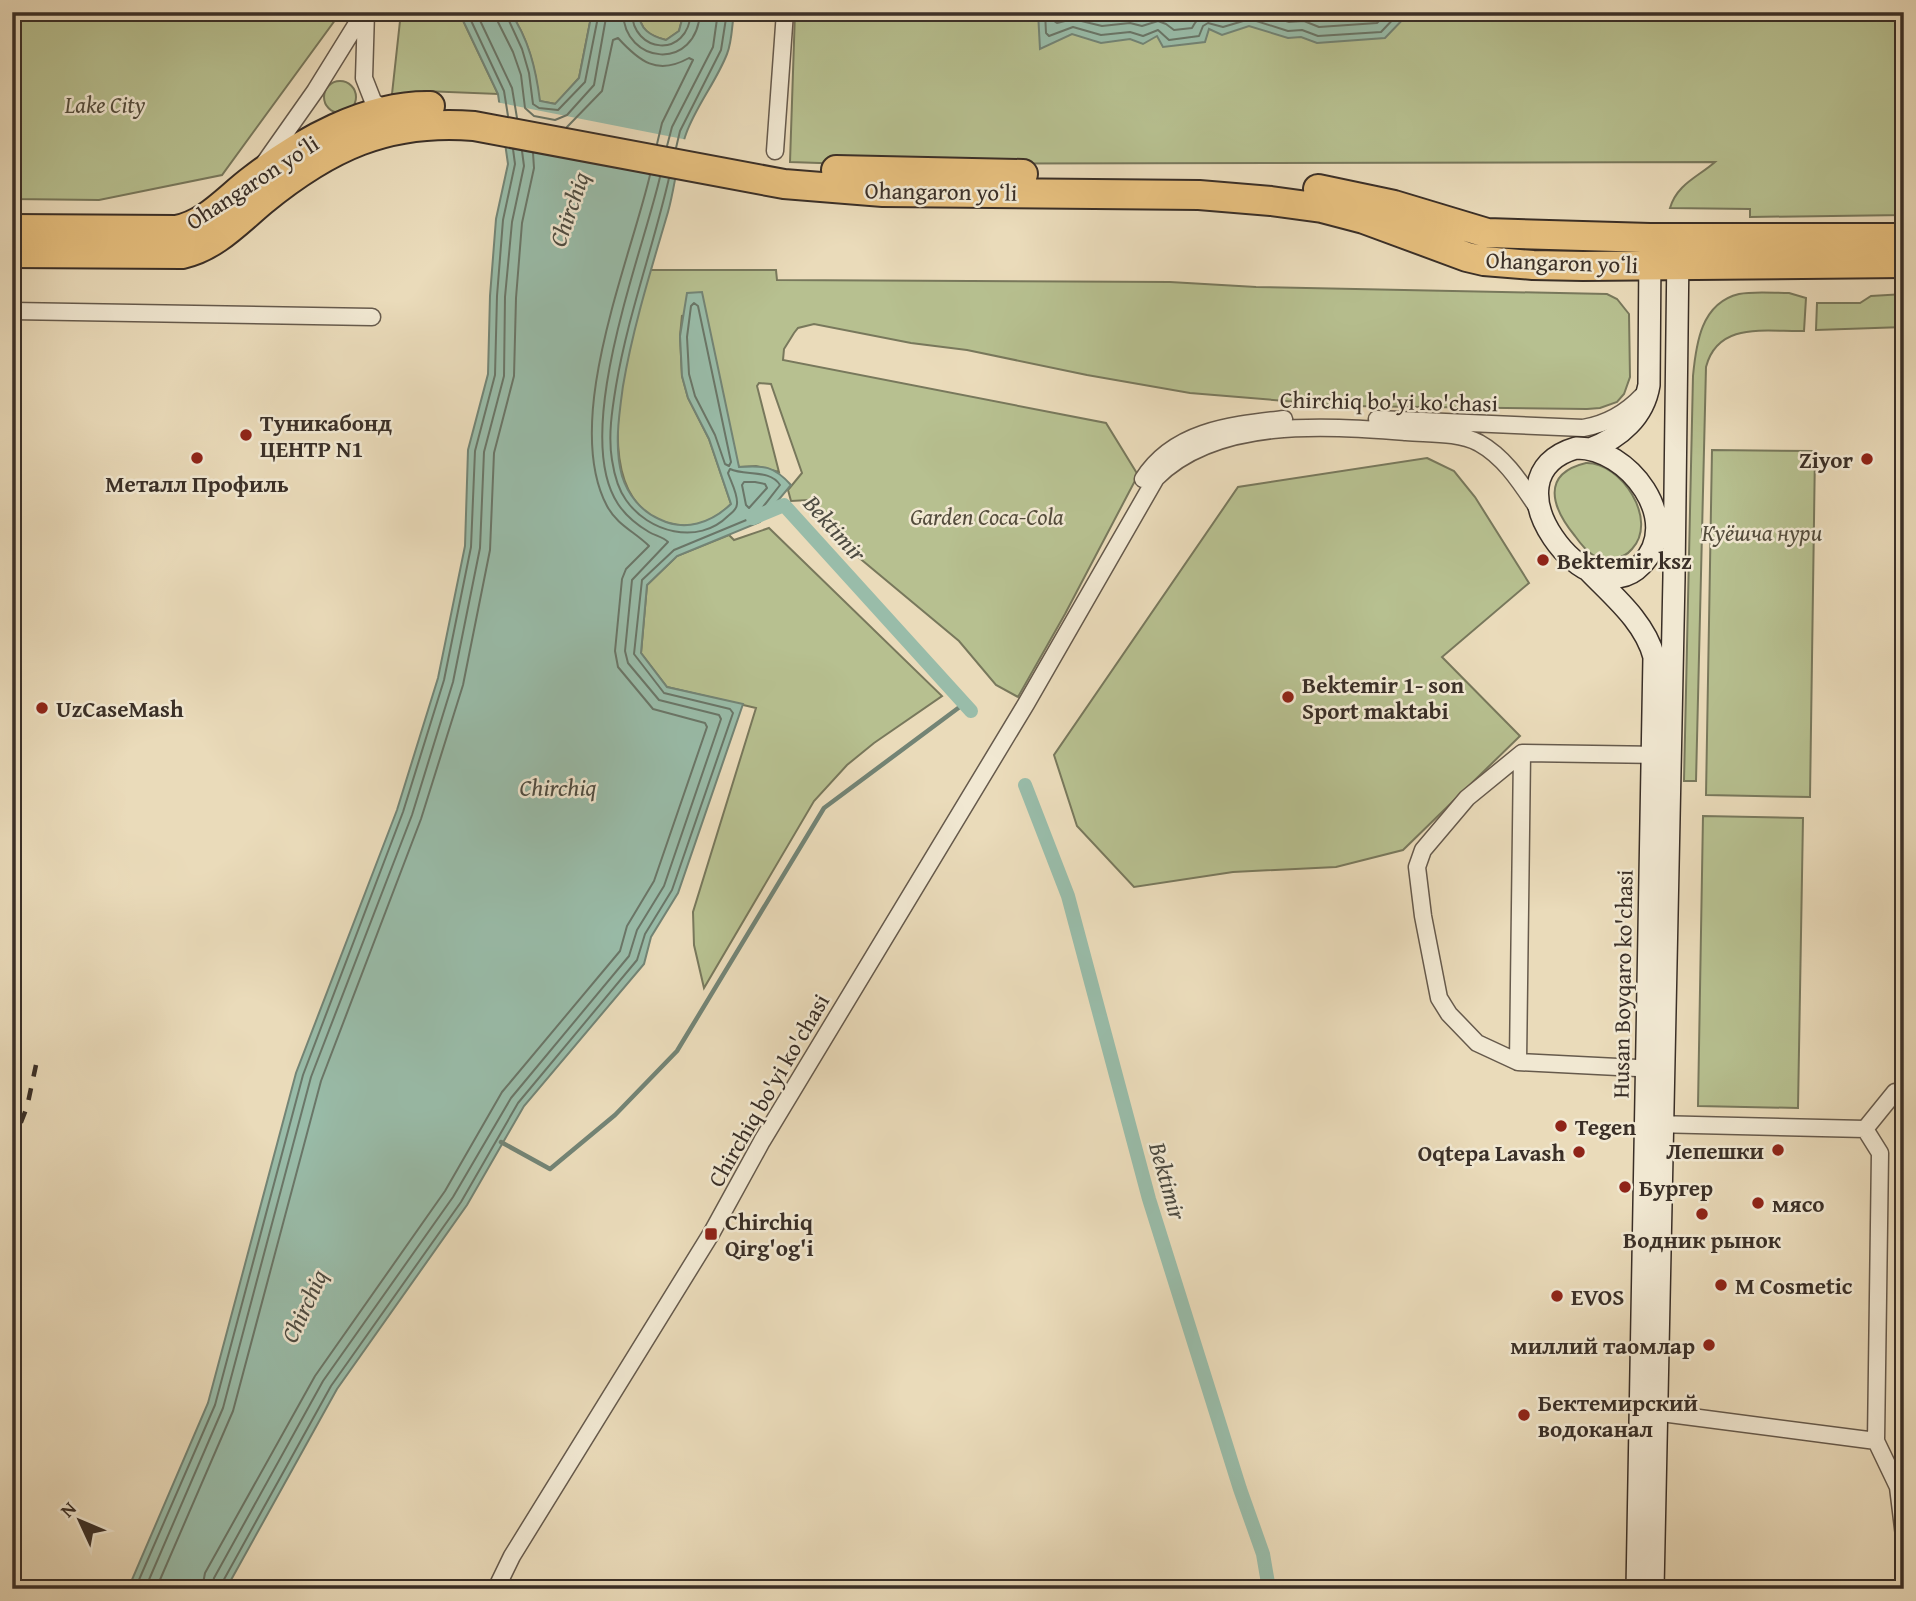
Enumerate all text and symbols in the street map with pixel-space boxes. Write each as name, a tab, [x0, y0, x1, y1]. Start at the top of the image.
park label: Lake City	[64, 88, 146, 121]
street label: Ohangaron yoʻli	[179, 127, 325, 237]
water label: Chirchiq	[540, 167, 598, 251]
street label: Ohangaron yoʻli	[864, 173, 1018, 209]
street label: Ohangaron yoʻli	[1485, 243, 1639, 281]
street label: Chirchiq bo'yi ko'chasi	[1280, 383, 1498, 419]
place label: Туникабонд ЦЕНТР N1	[260, 406, 392, 465]
marker: Туникабонд ЦЕНТР N1	[238, 427, 254, 443]
place label: Ziyor	[1799, 443, 1853, 476]
marker: Металл Профиль	[189, 450, 205, 466]
marker: Ziyor	[1859, 451, 1875, 467]
place label: Металл Профиль	[105, 467, 289, 500]
water label: Bektimir	[795, 486, 875, 570]
park label: Garden Coca-Cola	[910, 500, 1064, 533]
park label: Куёшча нури	[1702, 516, 1823, 549]
place label: Bektemir ksz	[1557, 544, 1692, 577]
marker: Bektemir ksz	[1535, 552, 1551, 568]
place label: Bektemir 1- son Sport maktabi	[1302, 668, 1464, 727]
marker: Bektemir 1- son Sport maktabi	[1280, 689, 1296, 705]
place label: UzCaseMash	[56, 692, 184, 725]
marker: UzCaseMash	[34, 700, 50, 716]
water label: Chirchiq	[519, 770, 597, 805]
street label: Husan Boyqaro ko'chasi	[1604, 869, 1640, 1099]
street label: Chirchiq bo'yi ko'chasi	[699, 987, 837, 1193]
place label: Tegen	[1575, 1110, 1636, 1143]
marker: Tegen	[1553, 1118, 1569, 1134]
place label: Лепешки	[1666, 1134, 1764, 1167]
place label: Oqtepa Lavash	[1418, 1136, 1565, 1169]
water label: Bektimir	[1140, 1137, 1196, 1225]
marker: Лепешки	[1770, 1142, 1786, 1158]
marker: Oqtepa Lavash	[1571, 1144, 1587, 1160]
place label: Бургер	[1639, 1171, 1713, 1204]
marker: Бургер	[1617, 1179, 1633, 1195]
place label: мясо	[1772, 1187, 1825, 1220]
marker: мясо	[1750, 1195, 1766, 1211]
place label: Chirchiq Qirg'og'i	[725, 1205, 814, 1264]
marker: Водник рынок	[1694, 1206, 1710, 1222]
place label: Водник рынок	[1623, 1223, 1782, 1256]
marker: Chirchiq Qirg'og'i	[703, 1226, 719, 1242]
water label: Chirchiq	[272, 1264, 336, 1348]
place label: M Cosmetic	[1735, 1269, 1853, 1302]
marker: M Cosmetic	[1713, 1277, 1729, 1293]
place label: EVOS	[1571, 1280, 1624, 1313]
marker: EVOS	[1549, 1288, 1565, 1304]
place label: миллий таомлар	[1510, 1329, 1695, 1362]
marker: миллий таомлар	[1701, 1337, 1717, 1353]
place label: Бектемирский водоканал	[1538, 1386, 1698, 1445]
marker: Бектемирский водоканал	[1516, 1407, 1532, 1423]
north arrow	[46, 1486, 116, 1556]
text: N	[53, 1495, 82, 1523]

